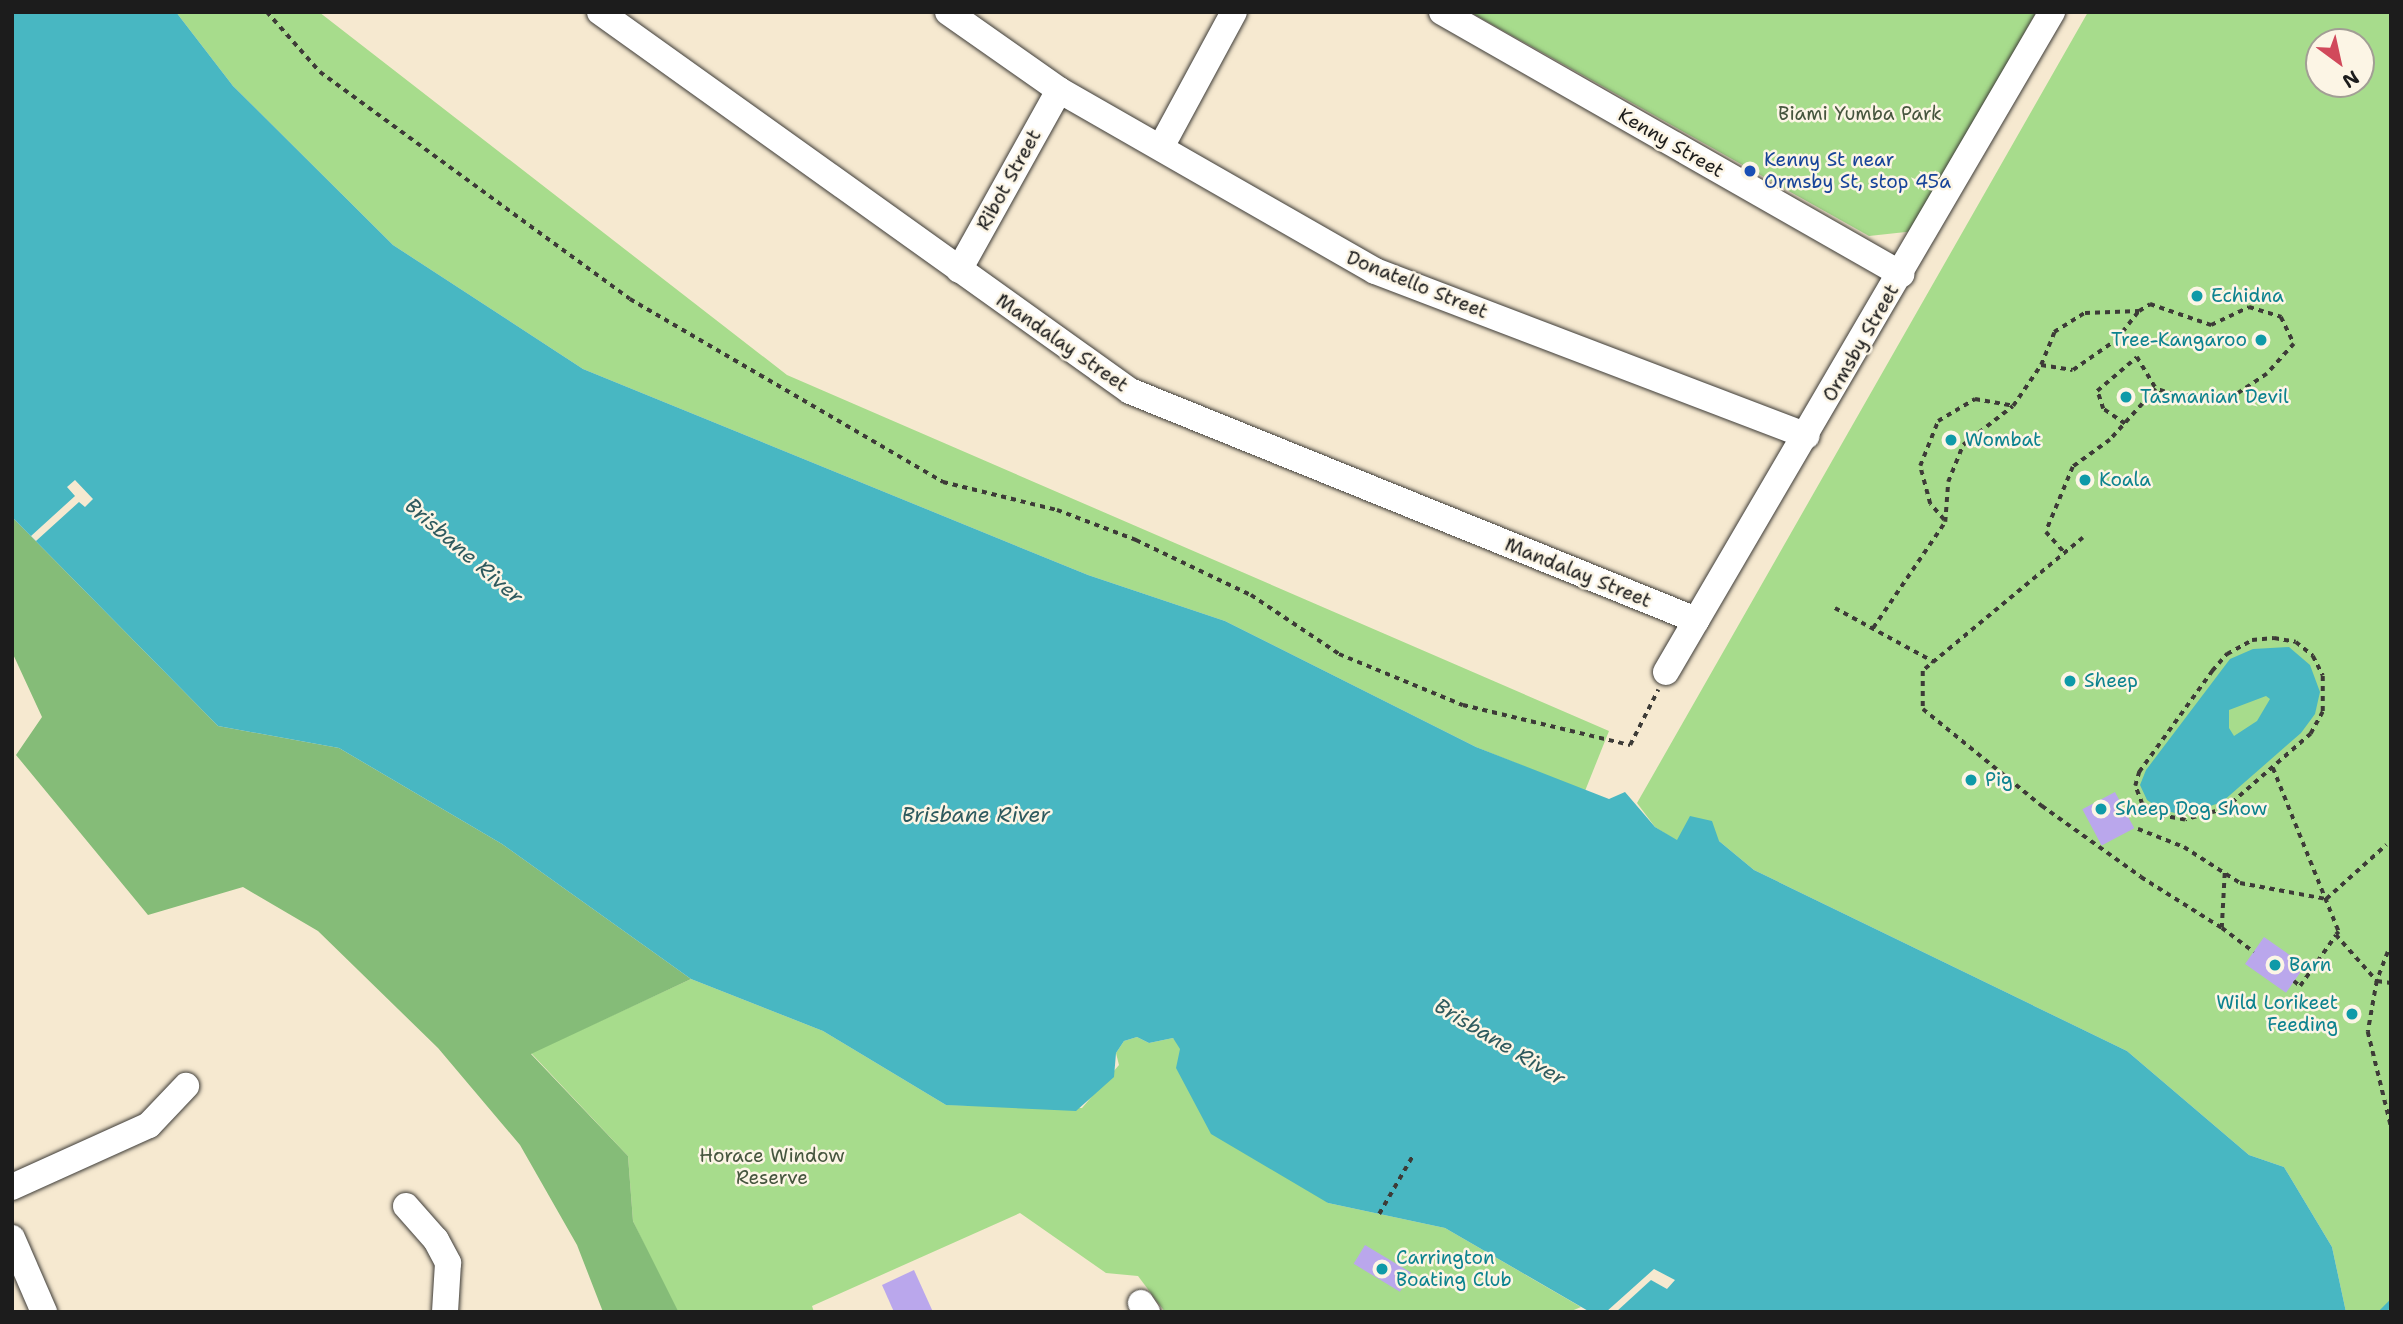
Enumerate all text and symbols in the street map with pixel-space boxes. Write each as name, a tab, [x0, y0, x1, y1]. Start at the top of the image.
north arrow	[2305, 28, 2375, 98]
text: N	[2337, 65, 2364, 94]
park label: Biami Yumba Park	[1778, 103, 1942, 125]
street label: Kenny Street	[1614, 104, 1728, 182]
street label: Ribot Street	[972, 126, 1046, 234]
place label: Kenny St near Ormsby St, stop 45a	[1764, 149, 1951, 193]
marker: Kenny St near Ormsby St, stop 45a	[1742, 163, 1758, 179]
street label: Donatello Street	[1343, 246, 1491, 324]
street label: Ormsby Street	[1818, 280, 1904, 406]
place label: Echidna	[2211, 285, 2284, 307]
marker: Echidna	[2189, 288, 2205, 304]
street label: Mandalay Street	[992, 289, 1132, 397]
place label: Tree-Kangaroo	[2111, 329, 2247, 351]
marker: Tree-Kangaroo	[2253, 332, 2269, 348]
place label: Tasmanian Devil	[2140, 386, 2289, 408]
marker: Tasmanian Devil	[2118, 389, 2134, 405]
place label: Wombat	[1965, 429, 2041, 451]
marker: Wombat	[1943, 432, 1959, 448]
place label: Koala	[2099, 469, 2151, 491]
marker: Koala	[2077, 472, 2093, 488]
water label: Brisbane River	[400, 493, 528, 609]
street label: Mandalay Street	[1501, 533, 1655, 613]
place label: Sheep	[2084, 670, 2138, 692]
marker: Sheep	[2062, 673, 2078, 689]
place label: Pig	[1985, 769, 2013, 791]
marker: Pig	[1963, 772, 1979, 788]
place label: Sheep Dog Show	[2115, 798, 2267, 820]
marker: Sheep Dog Show	[2093, 801, 2109, 817]
water label: Brisbane River	[902, 802, 1050, 828]
place label: Barn	[2289, 954, 2331, 976]
marker: Barn	[2267, 957, 2283, 973]
place label: Wild Lorikeet Feeding	[2216, 992, 2338, 1036]
water label: Brisbane River	[1430, 993, 1570, 1091]
marker: Wild Lorikeet Feeding	[2344, 1006, 2360, 1022]
park label: Horace Window Reserve	[699, 1145, 845, 1189]
place label: Carrington Boating Club	[1396, 1247, 1512, 1291]
marker: Carrington Boating Club	[1374, 1261, 1390, 1277]

